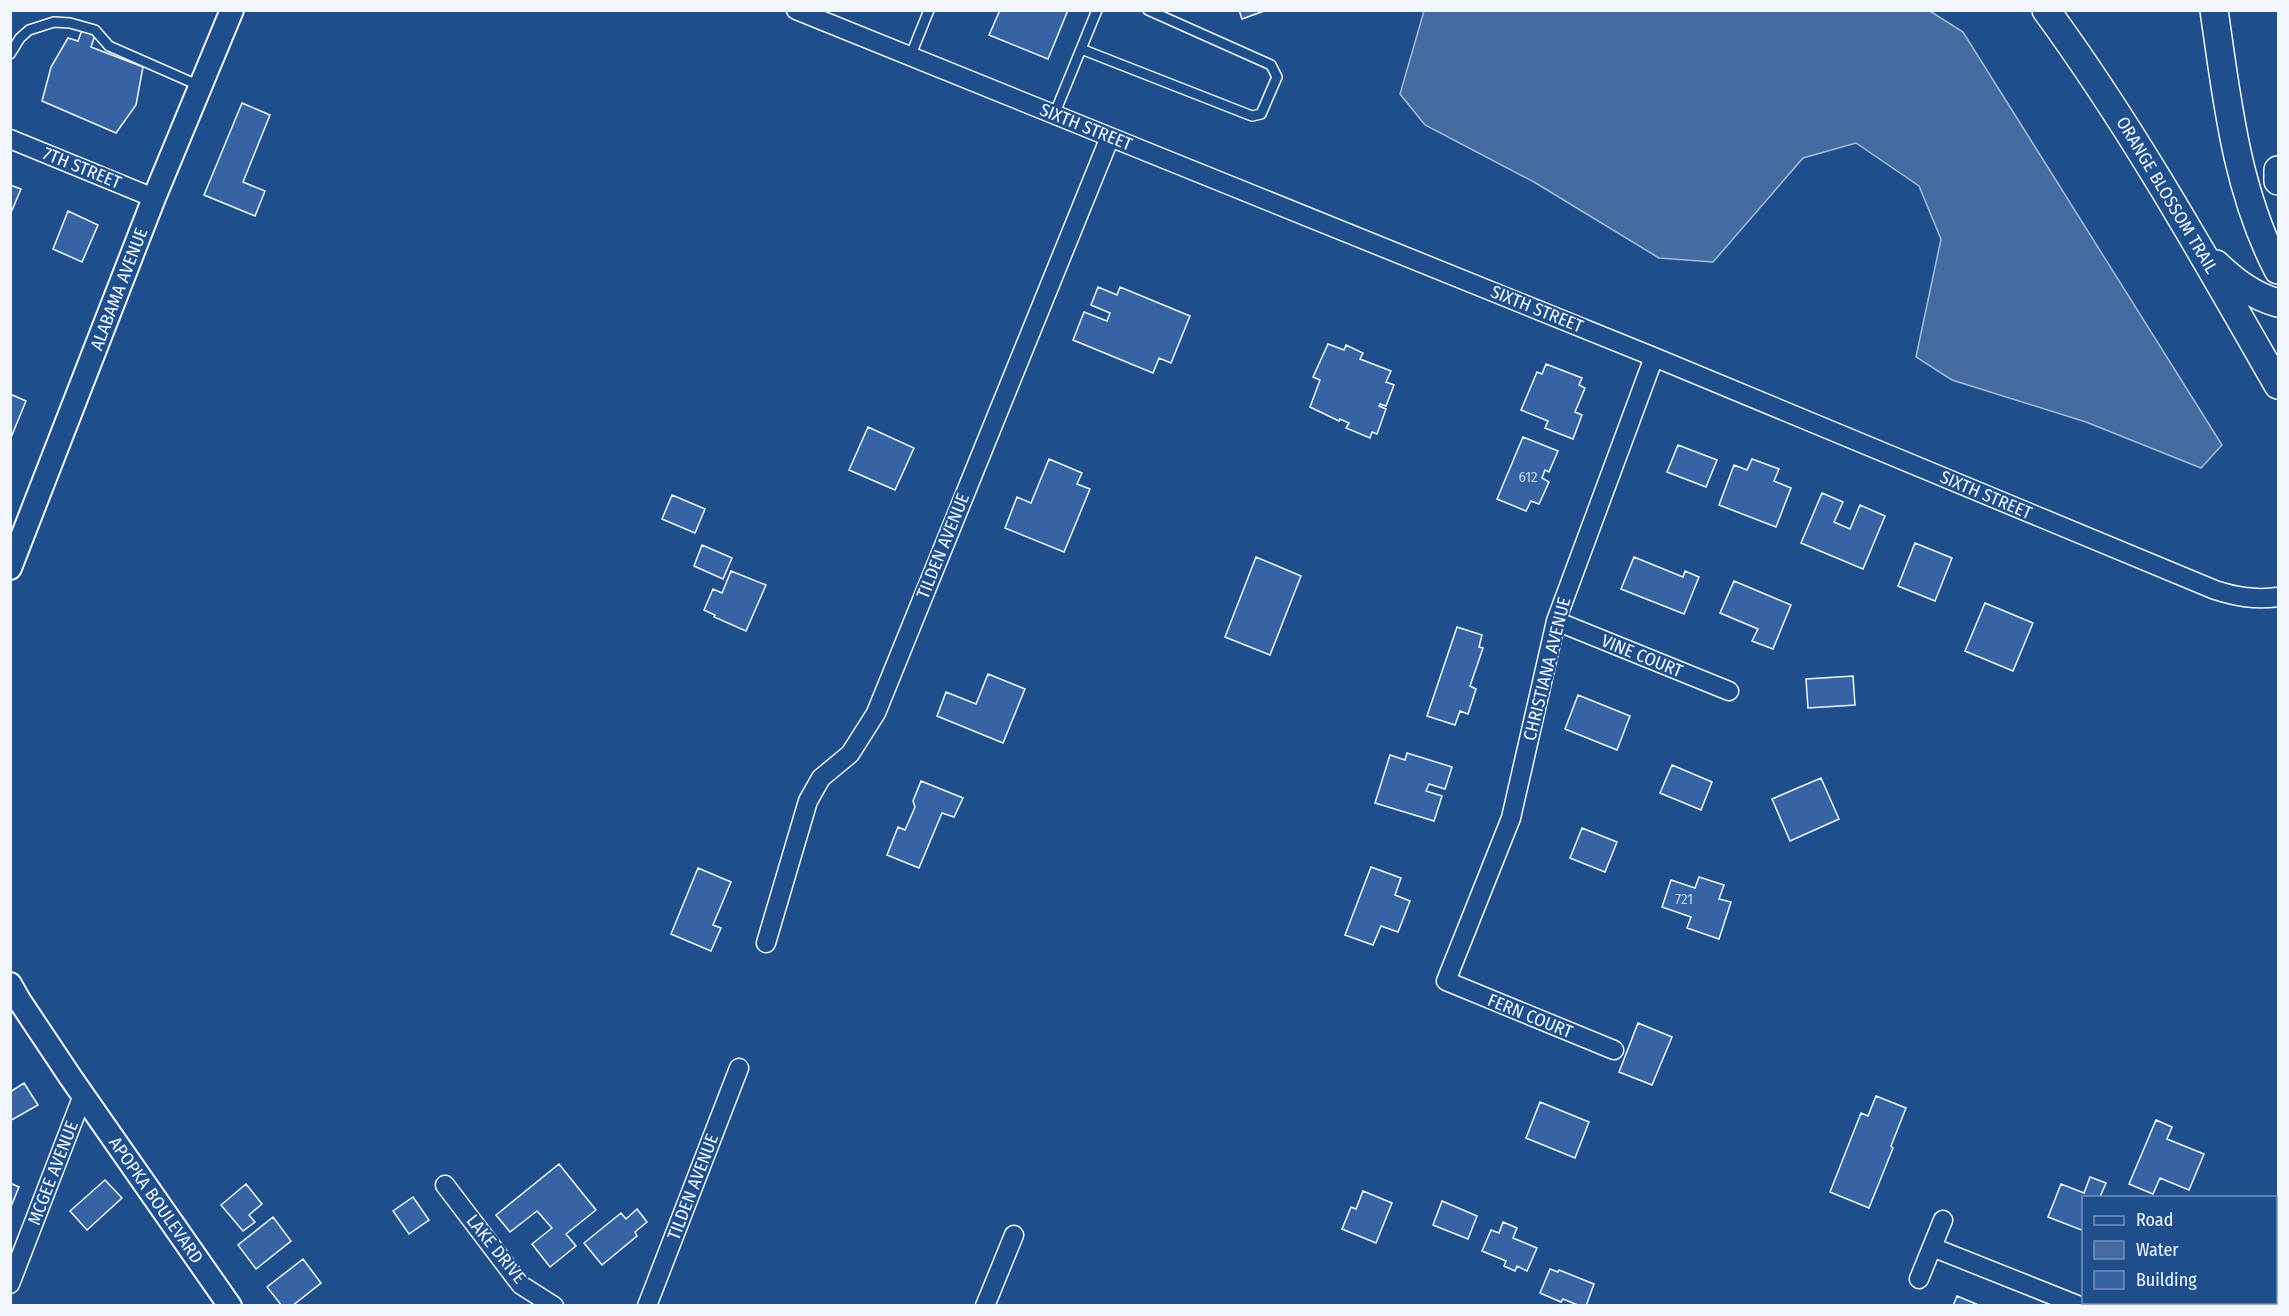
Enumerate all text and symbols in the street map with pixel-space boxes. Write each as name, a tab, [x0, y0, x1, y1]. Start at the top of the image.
street label: SIXTH STREET	[1037, 98, 1136, 156]
street label: ORANGE BLOSSOM TRAIL	[2111, 113, 2223, 277]
street label: 7TH STREET	[40, 142, 125, 194]
street label: ALABAMA AVENUE	[86, 225, 152, 353]
street label: SIXTH STREET	[1488, 280, 1587, 338]
street label: SIXTH STREET	[1937, 466, 2036, 524]
house number: 612	[1518, 468, 1538, 486]
street label: TILDEN AVENUE	[912, 490, 974, 602]
street label: CHRISTIANA AVENUE	[1519, 595, 1575, 743]
street label: VINE COURT	[1598, 630, 1687, 683]
house number: 721	[1675, 890, 1693, 908]
street label: FERN COURT	[1484, 989, 1576, 1043]
street label: MCGEE AVENUE	[23, 1118, 83, 1228]
street label: TILDEN AVENUE	[663, 1131, 723, 1243]
street label: APOPKA BOULEVARD	[104, 1132, 208, 1268]
legend	[2082, 1196, 2277, 1304]
text: Road	[2136, 1209, 2173, 1231]
street label: LAKE DRIVE	[462, 1210, 530, 1288]
text: Water	[2136, 1239, 2179, 1261]
text: Building	[2136, 1269, 2197, 1291]

